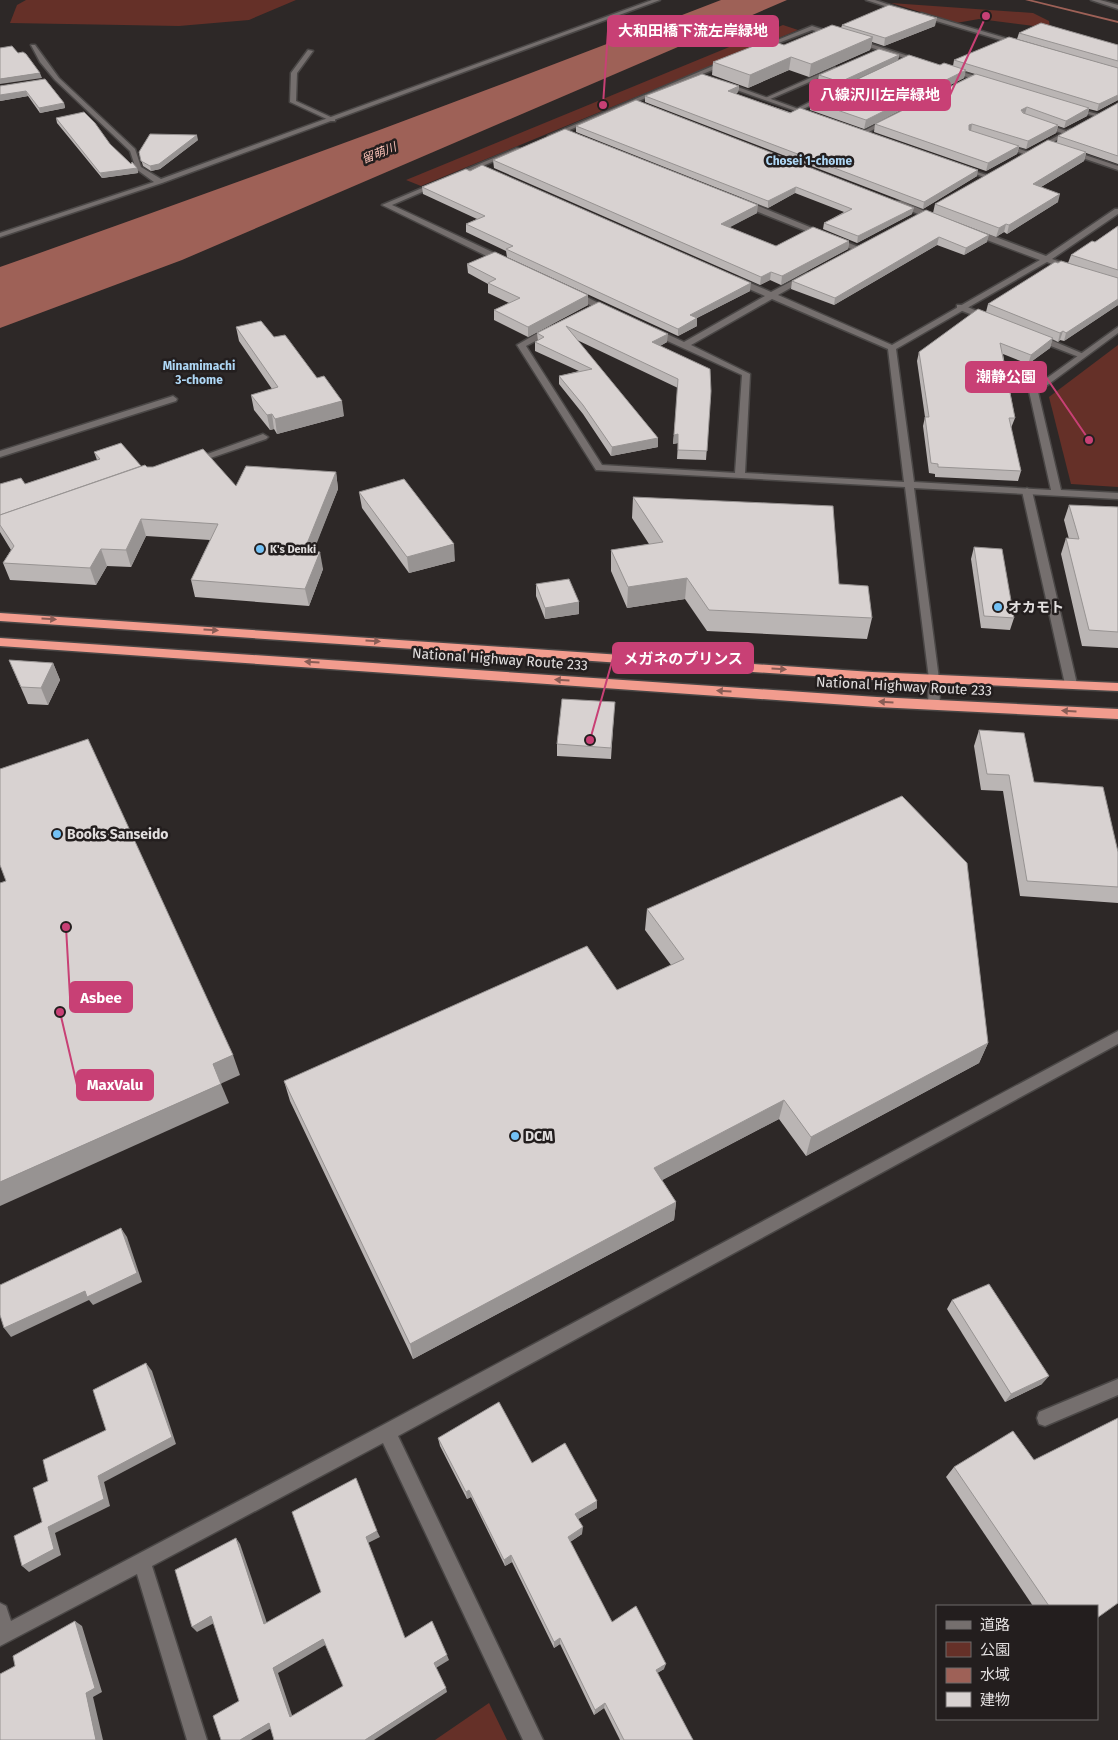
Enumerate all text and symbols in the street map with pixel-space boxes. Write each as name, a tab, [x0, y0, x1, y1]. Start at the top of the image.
callout: 大和田橋下流左岸緑地	[608, 16, 778, 46]
text: 大和田橋下流左岸緑地	[618, 22, 768, 40]
callout: 八線沢川左岸緑地	[810, 80, 950, 110]
text: 八線沢川左岸緑地	[820, 86, 940, 104]
water label: 留萌川	[360, 139, 400, 166]
district label: Chosei 1-chome	[766, 154, 852, 168]
district label: Minamimachi 3-chome	[163, 359, 235, 387]
callout: 潮静公園	[966, 362, 1046, 392]
text: 潮静公園	[976, 368, 1036, 386]
marker: K's Denki	[254, 543, 266, 555]
place label: K's Denki	[270, 543, 316, 556]
place label: オカモト	[1008, 599, 1064, 616]
marker: オカモト	[992, 601, 1004, 613]
one-way arrow	[41, 616, 57, 624]
one-way arrow	[203, 627, 219, 635]
one-way arrow	[365, 638, 381, 646]
callout: メガネのプリンス	[613, 643, 753, 673]
street label: National Highway Route 233	[411, 645, 588, 674]
text: メガネのプリンス	[623, 650, 743, 668]
one-way arrow	[304, 658, 320, 666]
one-way arrow	[772, 666, 788, 674]
street label: National Highway Route 233	[816, 673, 992, 700]
one-way arrow	[553, 675, 569, 683]
one-way arrow	[715, 687, 731, 695]
one-way arrow	[878, 698, 894, 706]
one-way arrow	[1061, 707, 1077, 715]
place label: Books Sanseido	[67, 826, 169, 843]
marker: Books Sanseido	[51, 828, 63, 840]
callout: Asbee	[70, 982, 132, 1012]
text: Asbee	[79, 989, 122, 1007]
callout: MaxValu	[77, 1070, 153, 1100]
text: MaxValu	[87, 1076, 143, 1094]
place label: DCM	[525, 1128, 553, 1145]
marker: DCM	[509, 1130, 521, 1142]
legend	[936, 1605, 1098, 1720]
text: 道路	[980, 1616, 1010, 1634]
text: 公園	[980, 1641, 1010, 1659]
text: 水域	[980, 1666, 1010, 1684]
text: 建物	[980, 1691, 1010, 1709]

